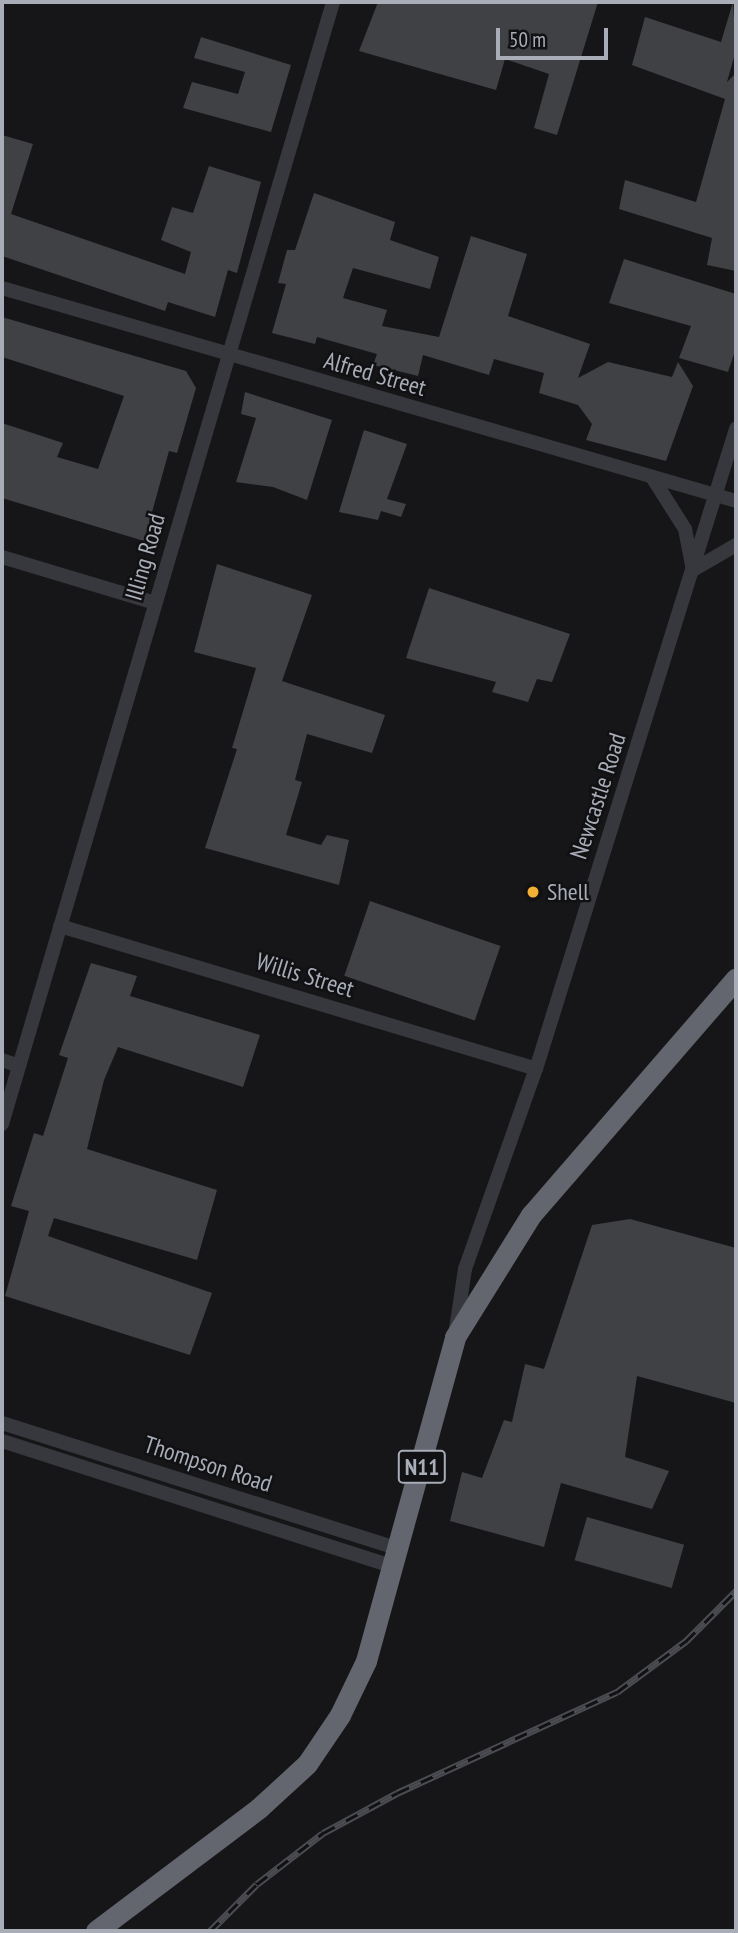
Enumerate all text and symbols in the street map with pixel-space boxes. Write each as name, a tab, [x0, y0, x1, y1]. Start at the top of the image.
scale bar	[500, 14, 612, 58]
text: 50 m	[509, 26, 546, 53]
street label: Alfred Street	[321, 346, 429, 402]
street label: Illing Road	[119, 510, 171, 604]
street label: Newcastle Road	[564, 729, 632, 863]
place label: Shell	[547, 878, 589, 906]
marker: Shell	[525, 884, 541, 900]
street label: Willis Street	[253, 947, 357, 1003]
street label: Thompson Road	[140, 1430, 276, 1498]
road number: N11	[398, 1448, 446, 1486]

